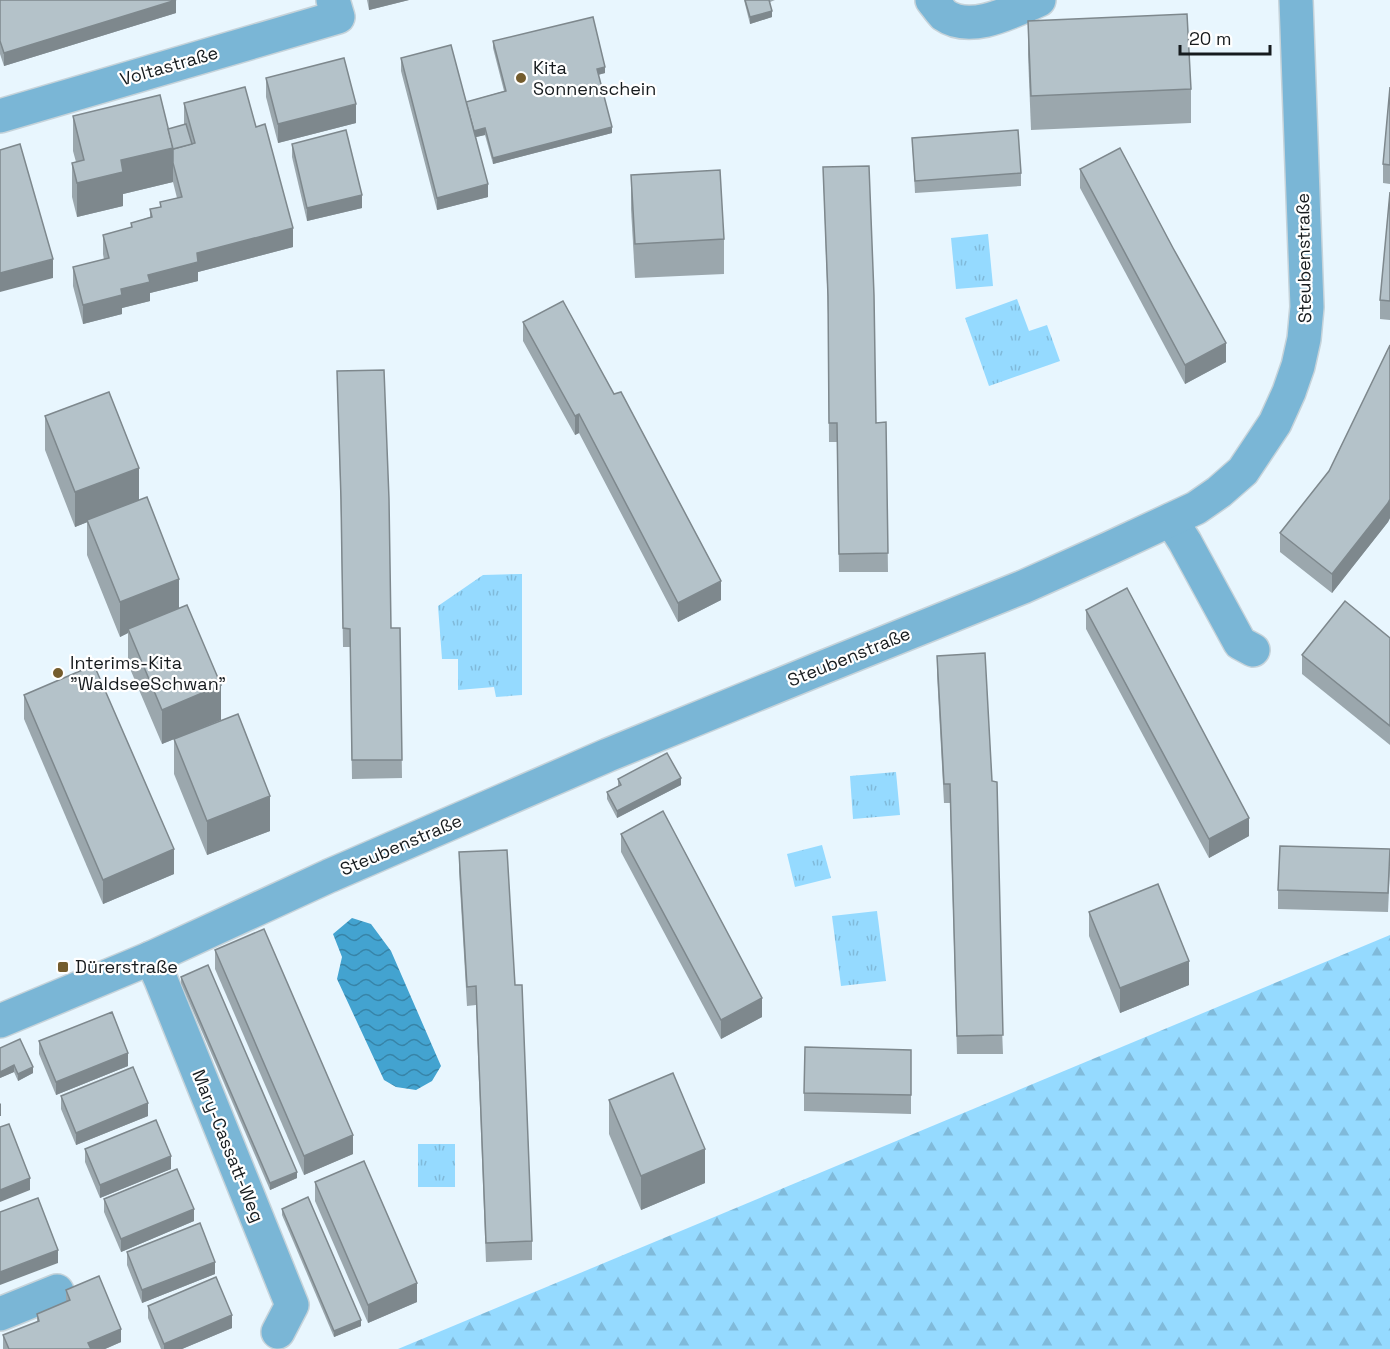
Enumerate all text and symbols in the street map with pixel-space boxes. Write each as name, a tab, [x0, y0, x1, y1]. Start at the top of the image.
scale bar	[1180, 18, 1270, 56]
text: 20 m	[1189, 27, 1232, 50]
street label: Voltastraße	[117, 41, 221, 90]
place label: Kita Sonnenschein	[533, 56, 656, 100]
marker: Kita Sonnenschein	[514, 71, 528, 85]
street label: Steubenstraße	[1291, 193, 1316, 323]
street label: Steubenstraße	[784, 621, 914, 692]
place label: Interims-Kita "WaldseeSchwan"	[70, 651, 226, 695]
marker: Interims-Kita "WaldseeSchwan"	[51, 666, 65, 680]
street label: Steubenstraße	[336, 808, 465, 881]
place label: Dürerstraße	[75, 955, 178, 978]
marker: Dürerstraße	[56, 960, 70, 974]
street label: Mary-Cassatt-Weg	[187, 1066, 270, 1226]

